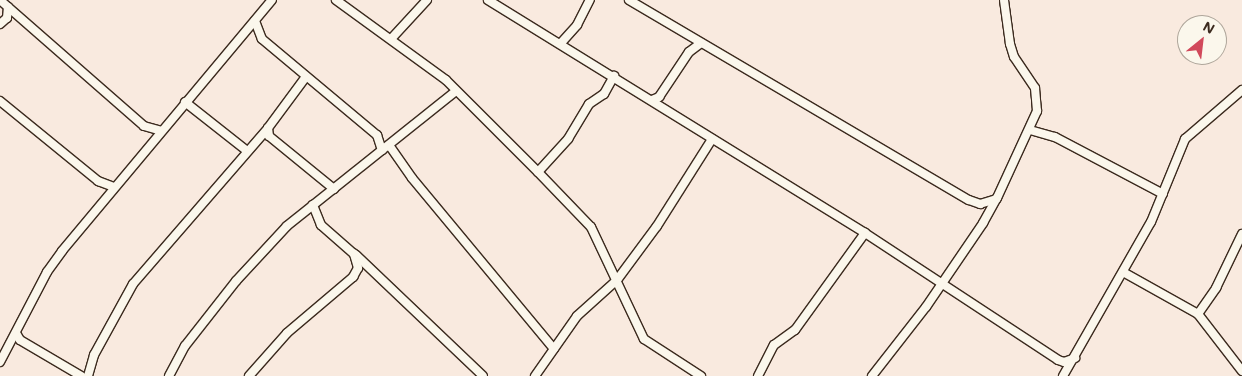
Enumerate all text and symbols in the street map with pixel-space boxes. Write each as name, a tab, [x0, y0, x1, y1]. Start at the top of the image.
north arrow	[1177, 15, 1227, 65]
text: N	[1200, 16, 1218, 38]

